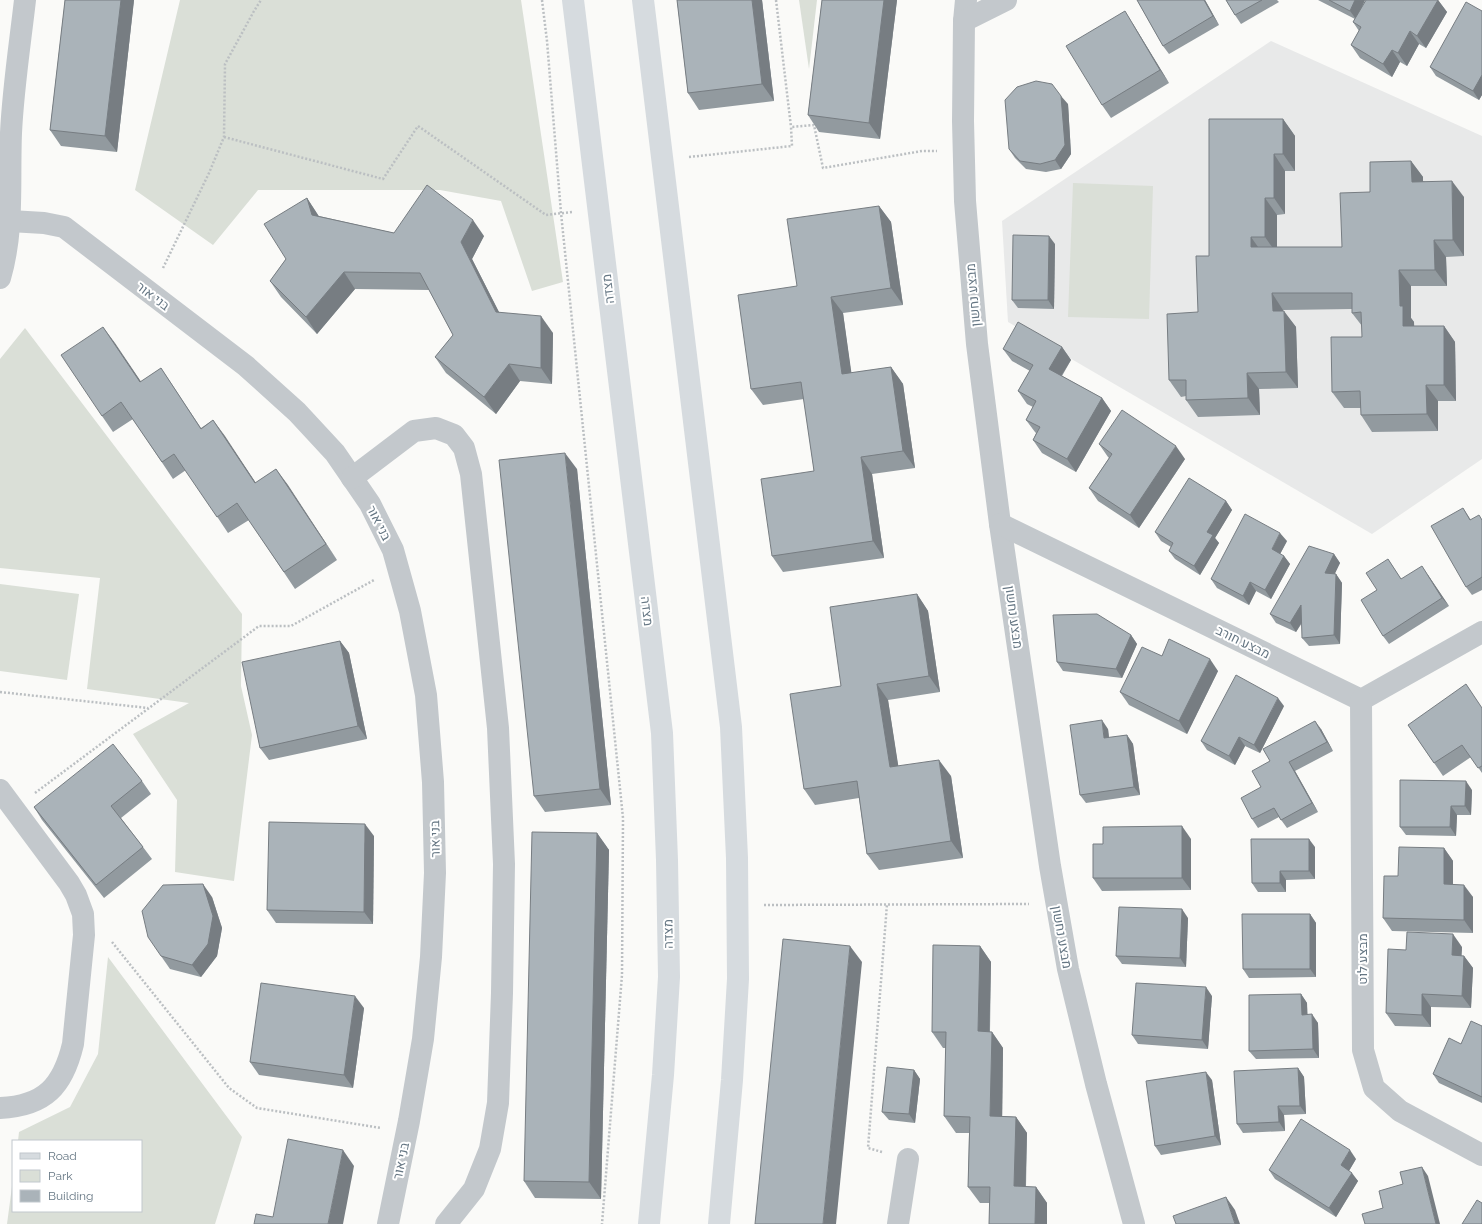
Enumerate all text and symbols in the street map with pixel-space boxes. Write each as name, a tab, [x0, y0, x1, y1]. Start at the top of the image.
street label: מבצע נחשון	[963, 263, 983, 327]
street label: מצדה	[599, 273, 617, 305]
street label: בני אור	[134, 279, 173, 313]
street label: בני אור	[364, 503, 394, 543]
street label: מבצע נחשון	[1002, 584, 1026, 650]
street label: מצדה	[638, 595, 656, 627]
street label: מבצע חורב	[1214, 623, 1272, 661]
street label: בני אור	[427, 820, 443, 858]
street label: מבצע נחשון	[1049, 904, 1075, 970]
street label: מצדה	[660, 919, 676, 949]
street label: מבצע לוט	[1355, 933, 1370, 985]
legend	[12, 1140, 142, 1212]
street label: בני אור	[390, 1141, 412, 1181]
text: Road	[48, 1149, 77, 1163]
text: Park	[48, 1169, 73, 1183]
text: Building	[48, 1189, 94, 1203]

